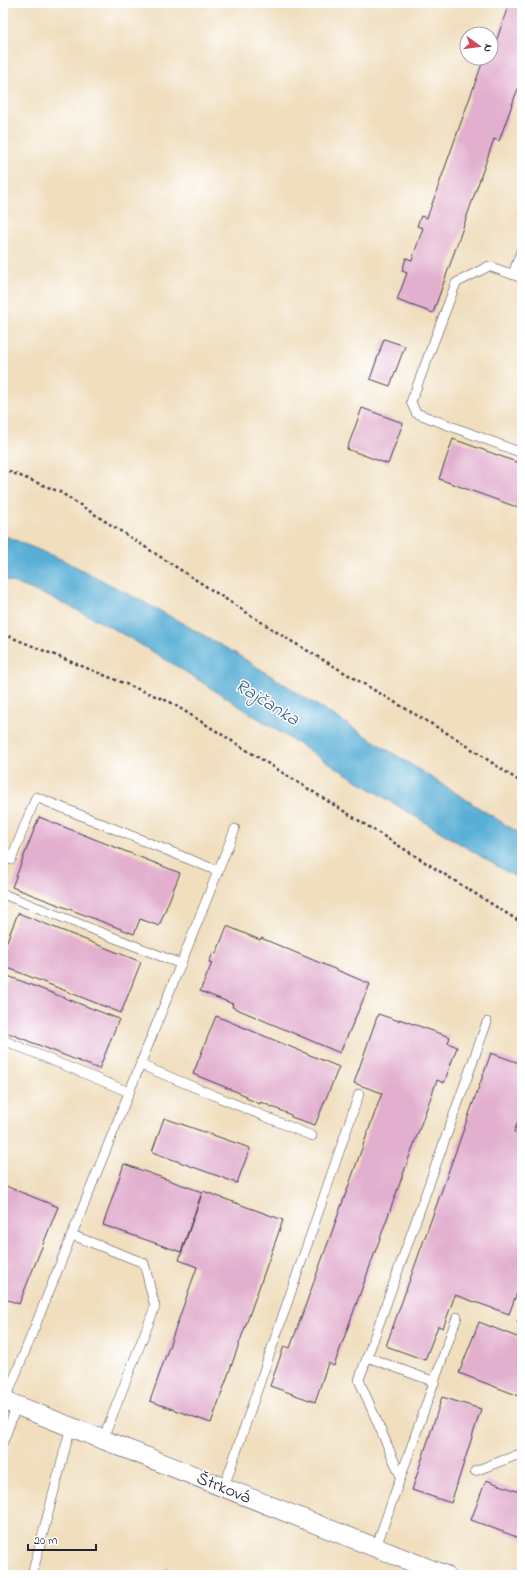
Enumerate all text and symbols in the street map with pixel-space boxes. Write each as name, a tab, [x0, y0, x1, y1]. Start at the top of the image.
north arrow	[459, 26, 499, 66]
text: N	[479, 43, 496, 54]
water label: Rajčanka	[229, 673, 305, 734]
street label: Štrková	[192, 1466, 254, 1511]
scale bar	[28, 1526, 96, 1552]
text: 20 m	[34, 1532, 57, 1550]

